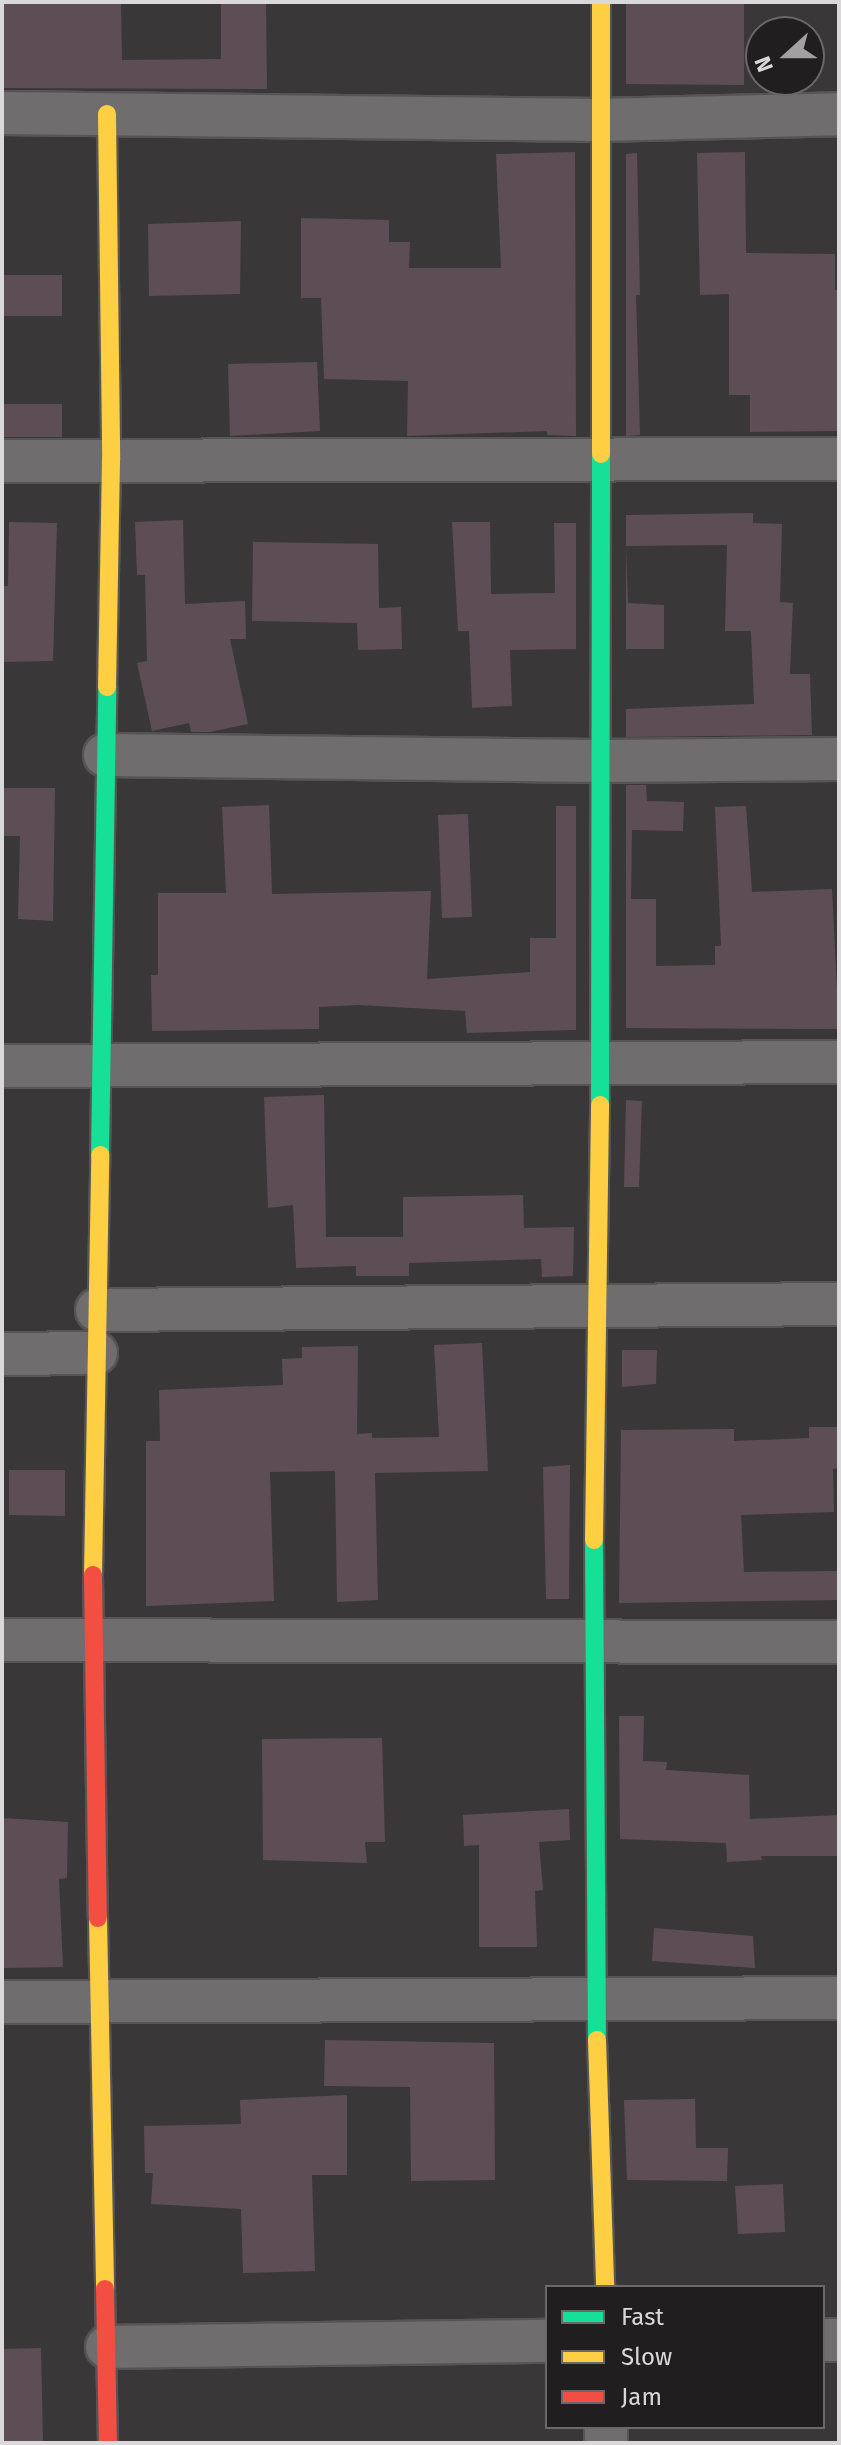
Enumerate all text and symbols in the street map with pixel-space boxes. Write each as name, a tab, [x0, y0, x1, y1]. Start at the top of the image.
north arrow	[745, 16, 825, 96]
text: N	[749, 52, 779, 76]
legend	[545, 2285, 825, 2429]
text: Fast	[621, 2303, 664, 2331]
text: Slow	[621, 2343, 672, 2371]
text: Jam	[621, 2383, 662, 2411]

